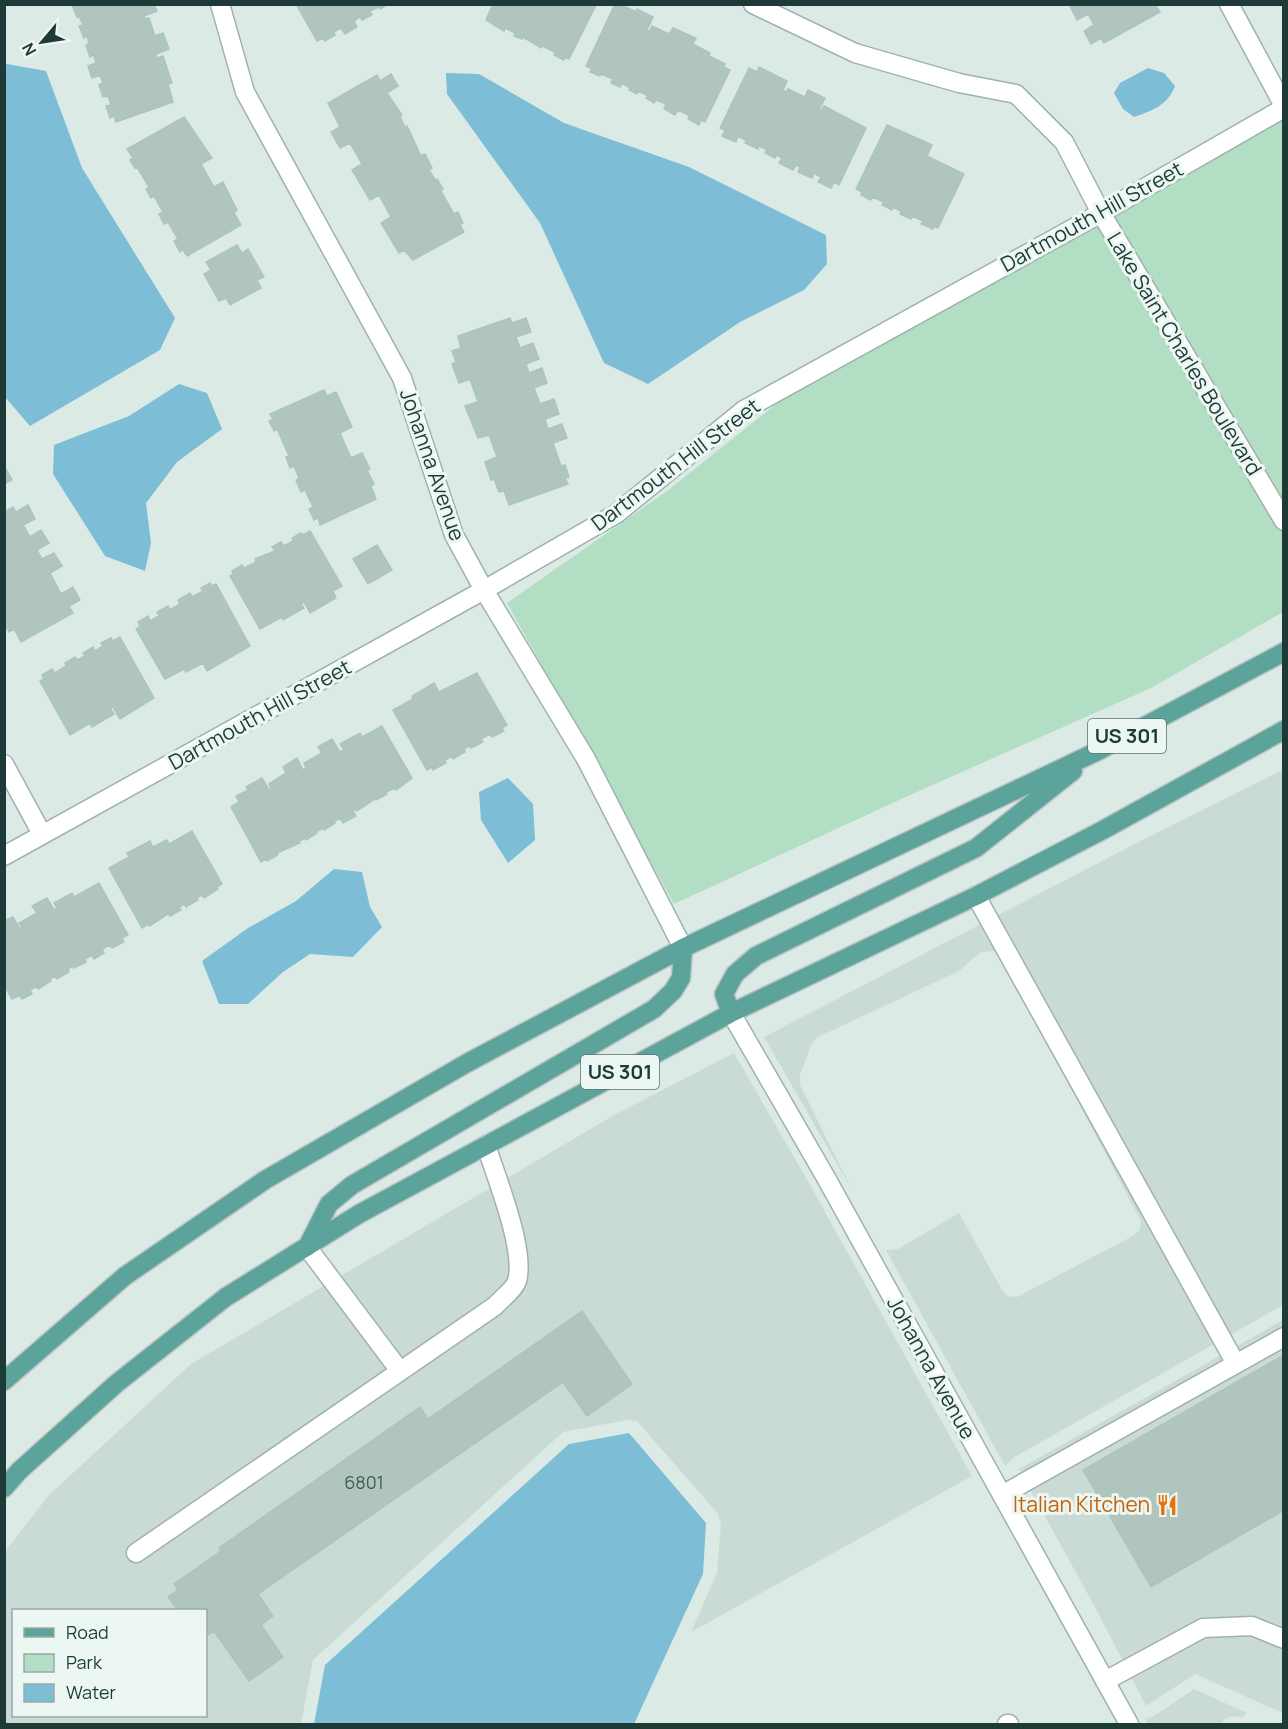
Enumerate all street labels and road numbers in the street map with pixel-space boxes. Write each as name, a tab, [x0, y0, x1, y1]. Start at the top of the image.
street label: Dartmouth Hill Street	[995, 154, 1188, 278]
street label: Lake Saint Charles Boulevard	[1101, 227, 1269, 480]
street label: Johanna Avenue	[394, 385, 472, 544]
street label: Dartmouth Hill Street	[585, 392, 765, 537]
street label: Dartmouth Hill Street	[163, 652, 356, 776]
road number: US 301	[1088, 719, 1166, 753]
road number: US 301	[581, 1055, 659, 1089]
street label: Johanna Avenue	[881, 1291, 983, 1444]

